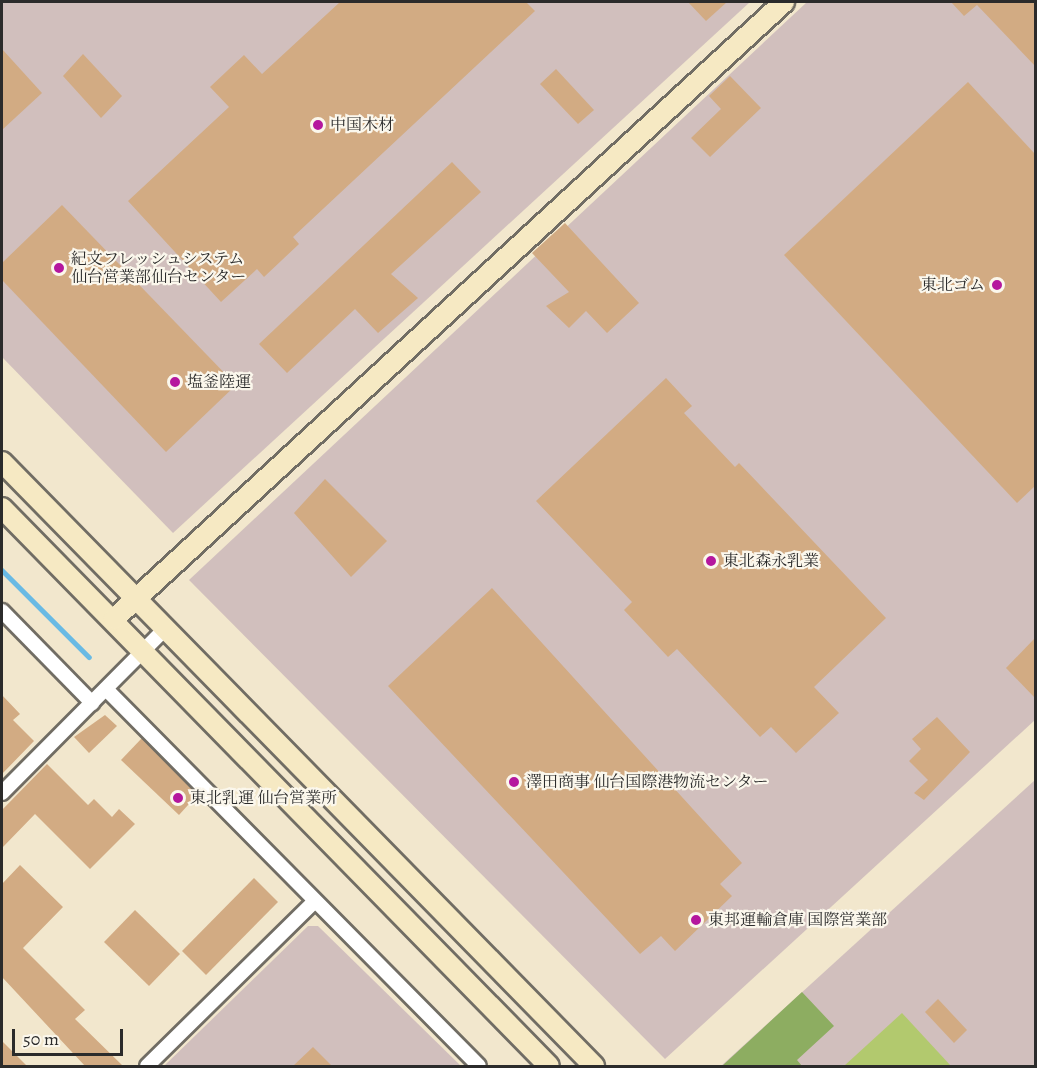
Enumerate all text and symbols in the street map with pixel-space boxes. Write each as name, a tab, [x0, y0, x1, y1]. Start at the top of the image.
place label: 中国木材	[330, 115, 394, 135]
marker: 中国木材	[311, 118, 325, 132]
place label: 紀文フレッシュシステム 仙台営業部仙台センター	[71, 249, 247, 287]
marker: 紀文フレッシュシステム 仙台営業部仙台センター	[52, 261, 66, 275]
place label: 東北ゴム	[921, 275, 985, 295]
marker: 東北ゴム	[990, 278, 1004, 292]
place label: 塩釜陸運	[187, 372, 251, 392]
marker: 塩釜陸運	[168, 375, 182, 389]
place label: 東北森永乳業	[723, 551, 819, 571]
marker: 東北森永乳業	[704, 554, 718, 568]
place label: 澤田商事 仙台国際港物流センター	[526, 772, 769, 792]
marker: 澤田商事 仙台国際港物流センター	[507, 775, 521, 789]
place label: 東北乳運 仙台営業所	[190, 788, 337, 808]
marker: 東北乳運 仙台営業所	[171, 791, 185, 805]
place label: 東邦運輸倉庫 国際営業部	[708, 910, 887, 930]
marker: 東邦運輸倉庫 国際営業部	[689, 913, 703, 927]
scale bar	[15, 1017, 126, 1055]
text: 50 m	[23, 1027, 59, 1051]

